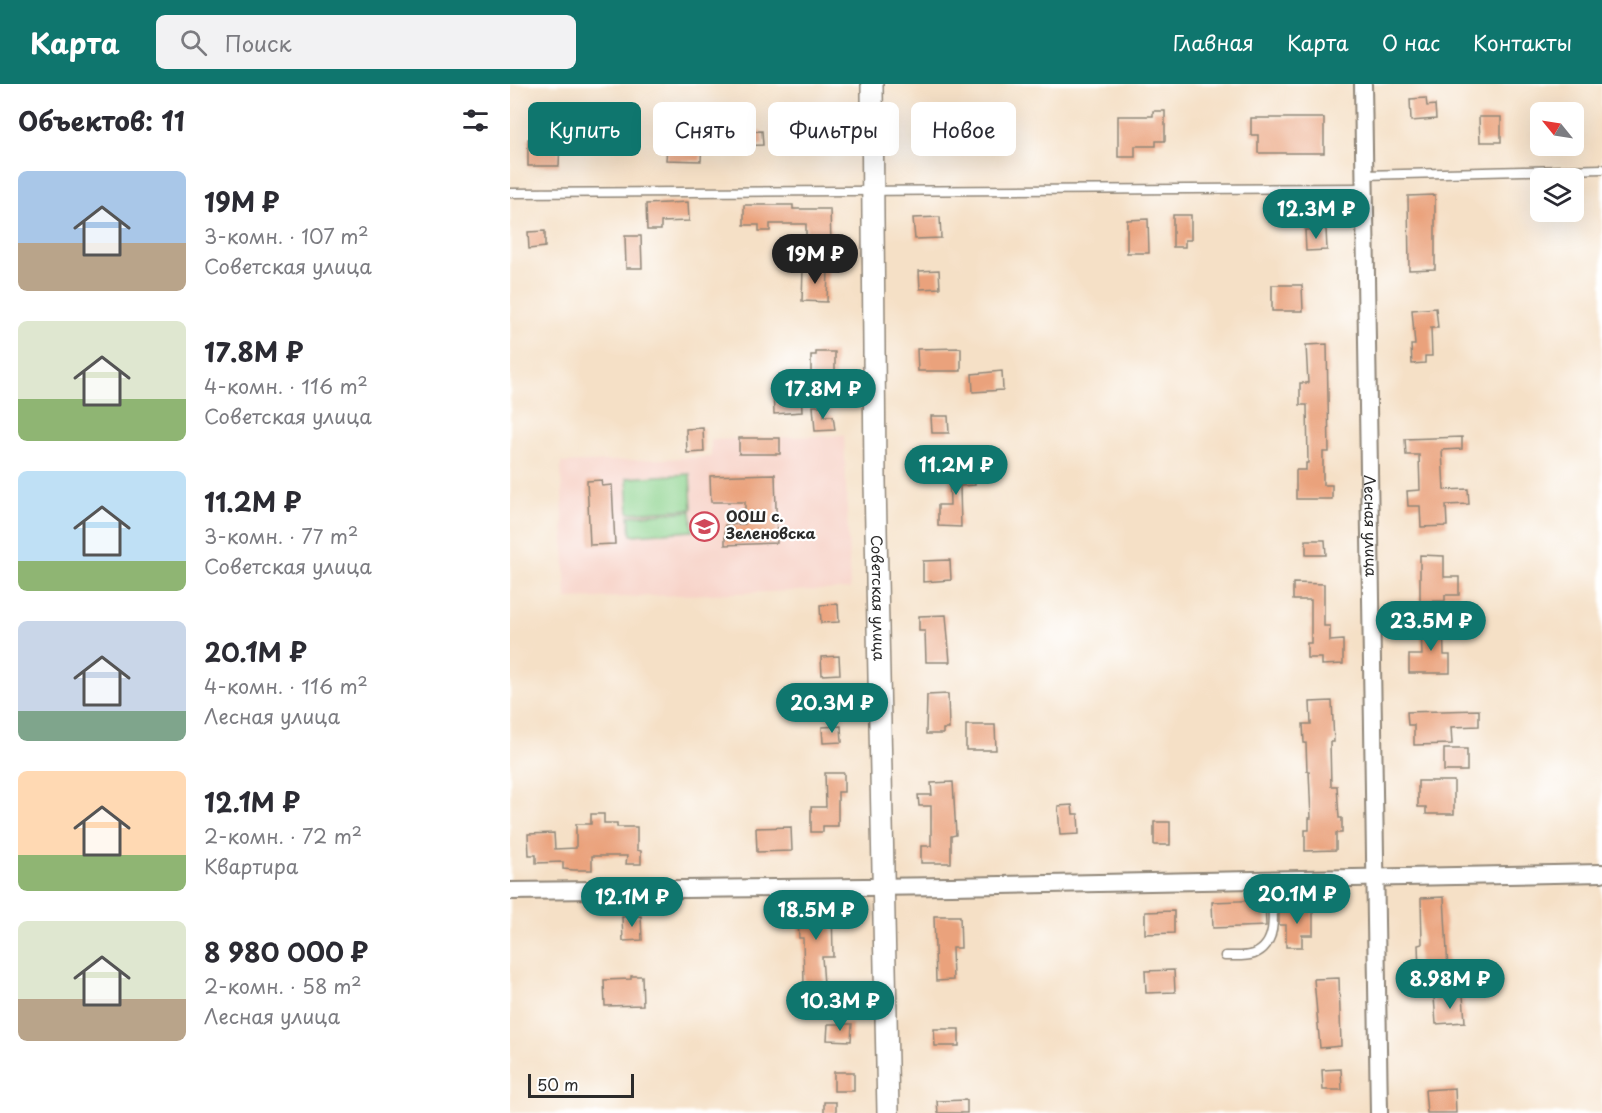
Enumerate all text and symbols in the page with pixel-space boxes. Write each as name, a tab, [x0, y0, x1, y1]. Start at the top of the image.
search box	[156, 15, 576, 69]
text: Карта	[30, 21, 120, 64]
icon: search	[177, 26, 210, 59]
text: Поиск	[225, 26, 292, 59]
text: Главная	[1173, 26, 1254, 58]
text: Карта	[1287, 26, 1349, 58]
text: О нас	[1382, 26, 1440, 58]
text: Контакты	[1473, 26, 1572, 58]
text: Объектов: 11	[18, 101, 185, 140]
chip: Купить	[528, 102, 641, 156]
chip: Снять	[653, 102, 756, 156]
chip: Фильтры	[768, 102, 899, 156]
chip: Новое	[911, 102, 1016, 156]
north arrow	[1530, 102, 1584, 156]
map controls	[1530, 102, 1584, 222]
icon: filters	[459, 104, 492, 137]
button: layers	[1530, 168, 1584, 222]
text: 19M ₽	[204, 182, 279, 221]
pin: 12.3M ₽	[1261, 189, 1371, 240]
text: 12.3M ₽	[1277, 193, 1355, 223]
icon: home	[66, 195, 138, 267]
text: 3-комн. · 107 m²	[204, 221, 369, 251]
pin: 19M ₽	[773, 234, 857, 285]
text: 19M ₽	[786, 238, 844, 268]
text: Советская улица	[204, 251, 372, 281]
text: 17.8M ₽	[204, 332, 303, 371]
icon: home	[66, 345, 138, 417]
pin: 17.8M ₽	[768, 369, 878, 420]
text: 4-комн. · 116 m²	[204, 371, 368, 401]
text: 17.8M ₽	[785, 373, 861, 403]
text: Советская улица	[204, 401, 372, 431]
pin: 11.2M ₽	[901, 445, 1011, 496]
text: 11.2M ₽	[919, 449, 993, 479]
street label: Лесная улица	[1359, 475, 1384, 578]
text: 11.2M ₽	[204, 482, 301, 521]
icon: home	[66, 495, 138, 567]
place label: ООШ с. Зеленовска	[725, 504, 816, 544]
school or university icon: ООШ с. Зеленовска	[689, 510, 721, 542]
text: 3-комн. · 77 m²	[204, 521, 358, 551]
street label: Советская улица	[866, 535, 892, 662]
text: Советская улица	[204, 551, 372, 581]
pin: 23.5M ₽	[1376, 601, 1486, 652]
text: 23.5M ₽	[1390, 605, 1472, 635]
text: 20.1M ₽	[204, 632, 307, 671]
icon: home	[66, 645, 138, 717]
text: 4-комн. · 116 m²	[204, 671, 368, 701]
pin: 20.3M ₽	[777, 683, 887, 734]
text: 20.3M ₽	[790, 687, 874, 717]
text: Лесная улица	[204, 701, 340, 731]
text: 12.1M ₽	[204, 782, 300, 821]
icon: home	[66, 795, 138, 867]
text: 2-комн. · 72 m²	[204, 821, 362, 851]
text: Квартира	[204, 851, 298, 881]
pin: 20.1M ₽	[1242, 874, 1352, 925]
pin: 12.1M ₽	[577, 877, 687, 928]
text: 20.1M ₽	[1257, 878, 1337, 908]
text: 12.1M ₽	[595, 881, 669, 911]
pin: 18.5M ₽	[761, 890, 871, 941]
text: 18.5M ₽	[777, 894, 855, 924]
text: 8 980 000 ₽	[204, 932, 368, 971]
icon: home	[66, 945, 138, 1017]
pin: 8.98M ₽	[1395, 959, 1505, 1010]
text: 8.98M ₽	[1410, 963, 1490, 993]
text: 2-комн. · 58 m²	[204, 971, 362, 1001]
pin: 10.3M ₽	[785, 981, 895, 1032]
text: 10.3M ₽	[800, 985, 880, 1015]
text: Лесная улица	[204, 1001, 340, 1031]
scale bar	[528, 1071, 634, 1098]
text: 50 m	[537, 1072, 578, 1096]

